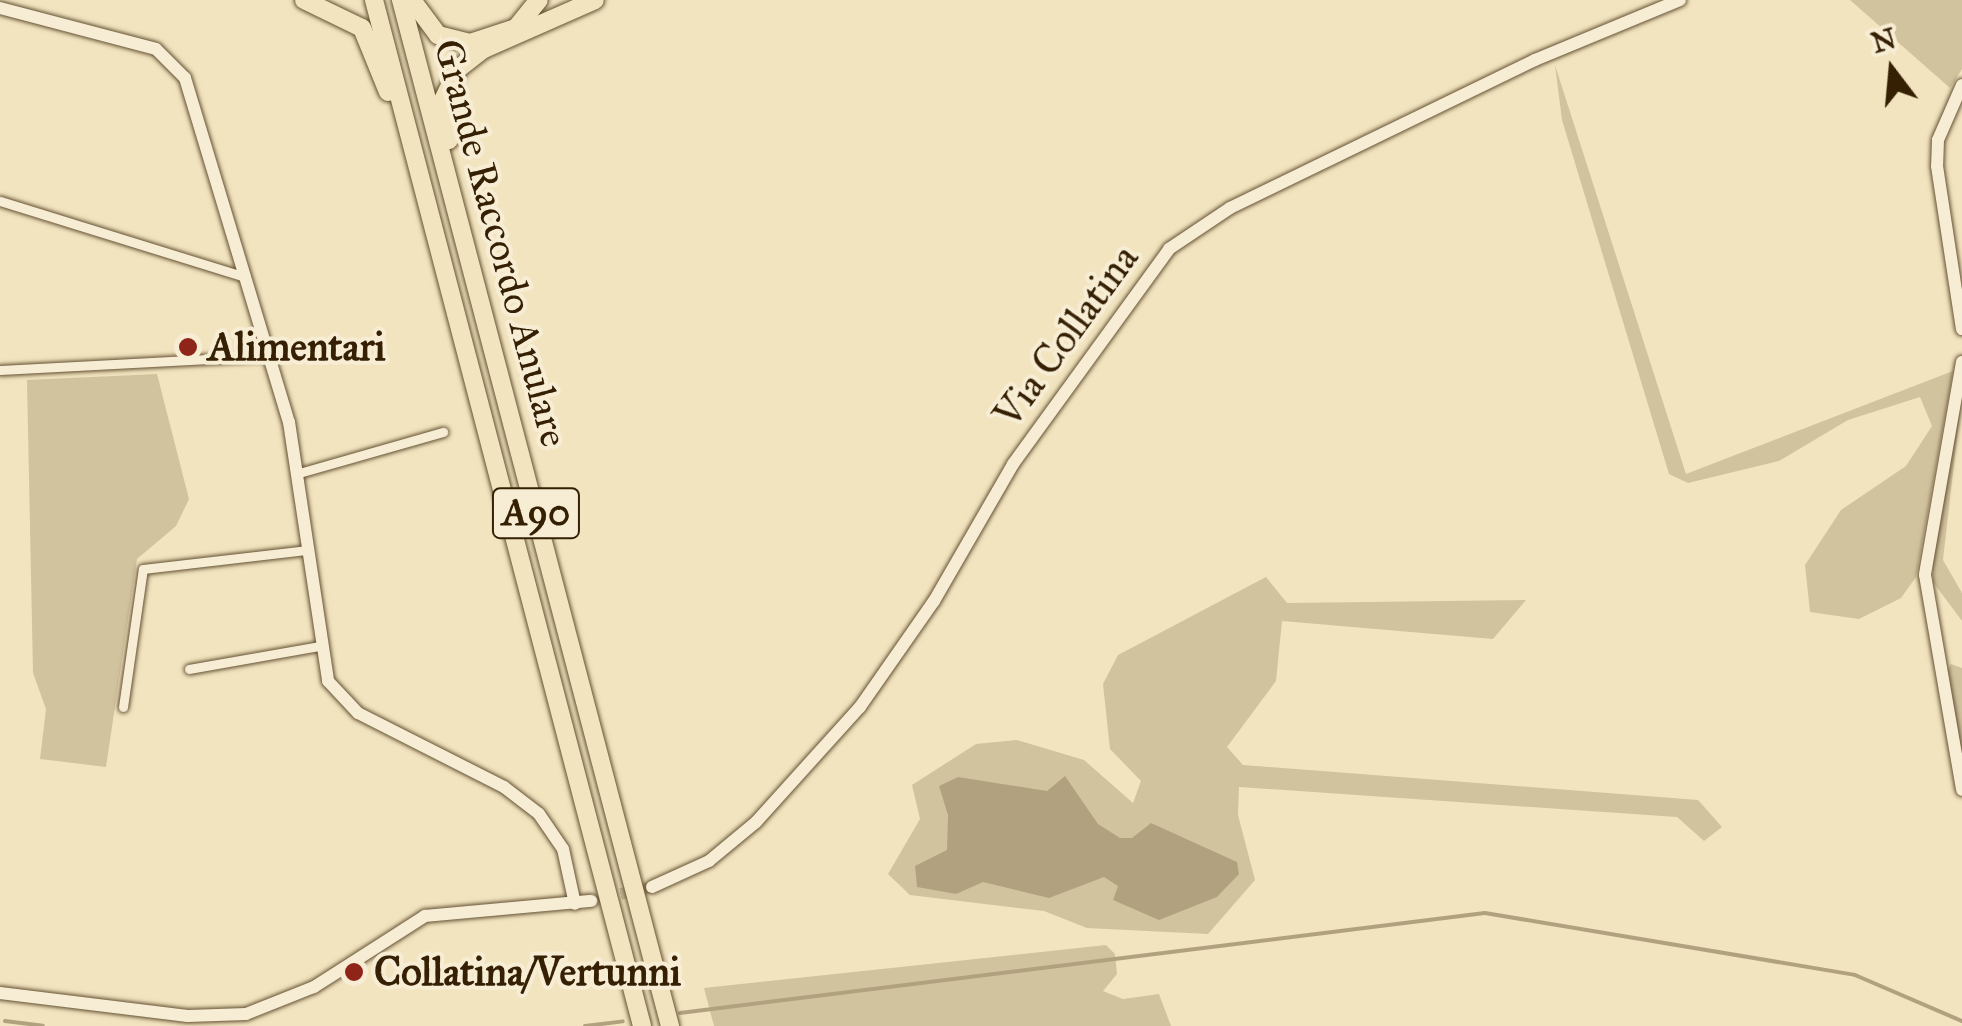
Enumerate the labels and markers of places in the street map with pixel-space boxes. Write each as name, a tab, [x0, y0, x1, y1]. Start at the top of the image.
place label: Alimentari	[208, 323, 385, 371]
marker: Alimentari	[177, 336, 199, 358]
place label: Collatina/Vertunni	[374, 948, 681, 996]
marker: Collatina/Vertunni	[343, 961, 365, 983]

